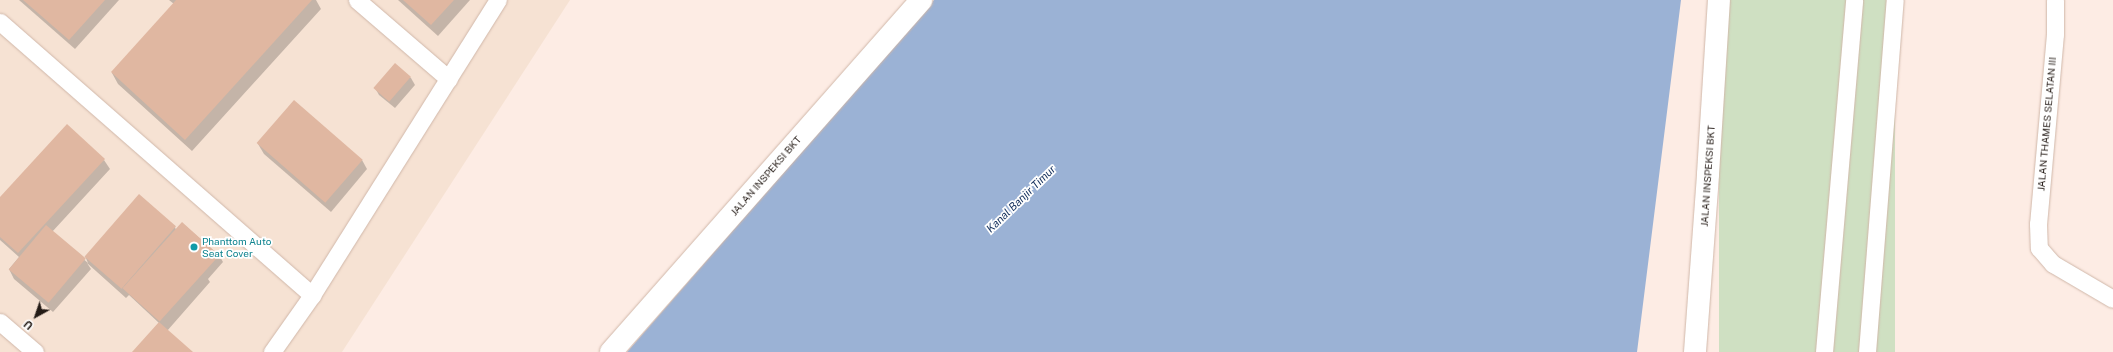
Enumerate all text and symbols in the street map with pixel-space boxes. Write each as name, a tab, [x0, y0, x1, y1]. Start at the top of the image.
street label: JALAN THAMES SELATAN III	[2035, 57, 2059, 191]
street label: JALAN INSPEKSI BKT	[1698, 125, 1718, 227]
street label: JALAN INSPEKSI BKT	[728, 134, 804, 218]
water label: Kanal Banjir Timur	[984, 163, 1058, 235]
place label: Phanttom Auto Seat Cover	[202, 235, 271, 258]
marker: Phanttom Auto Seat Cover	[189, 242, 199, 252]
north arrow	[16, 296, 56, 336]
text: U	[21, 318, 35, 332]

